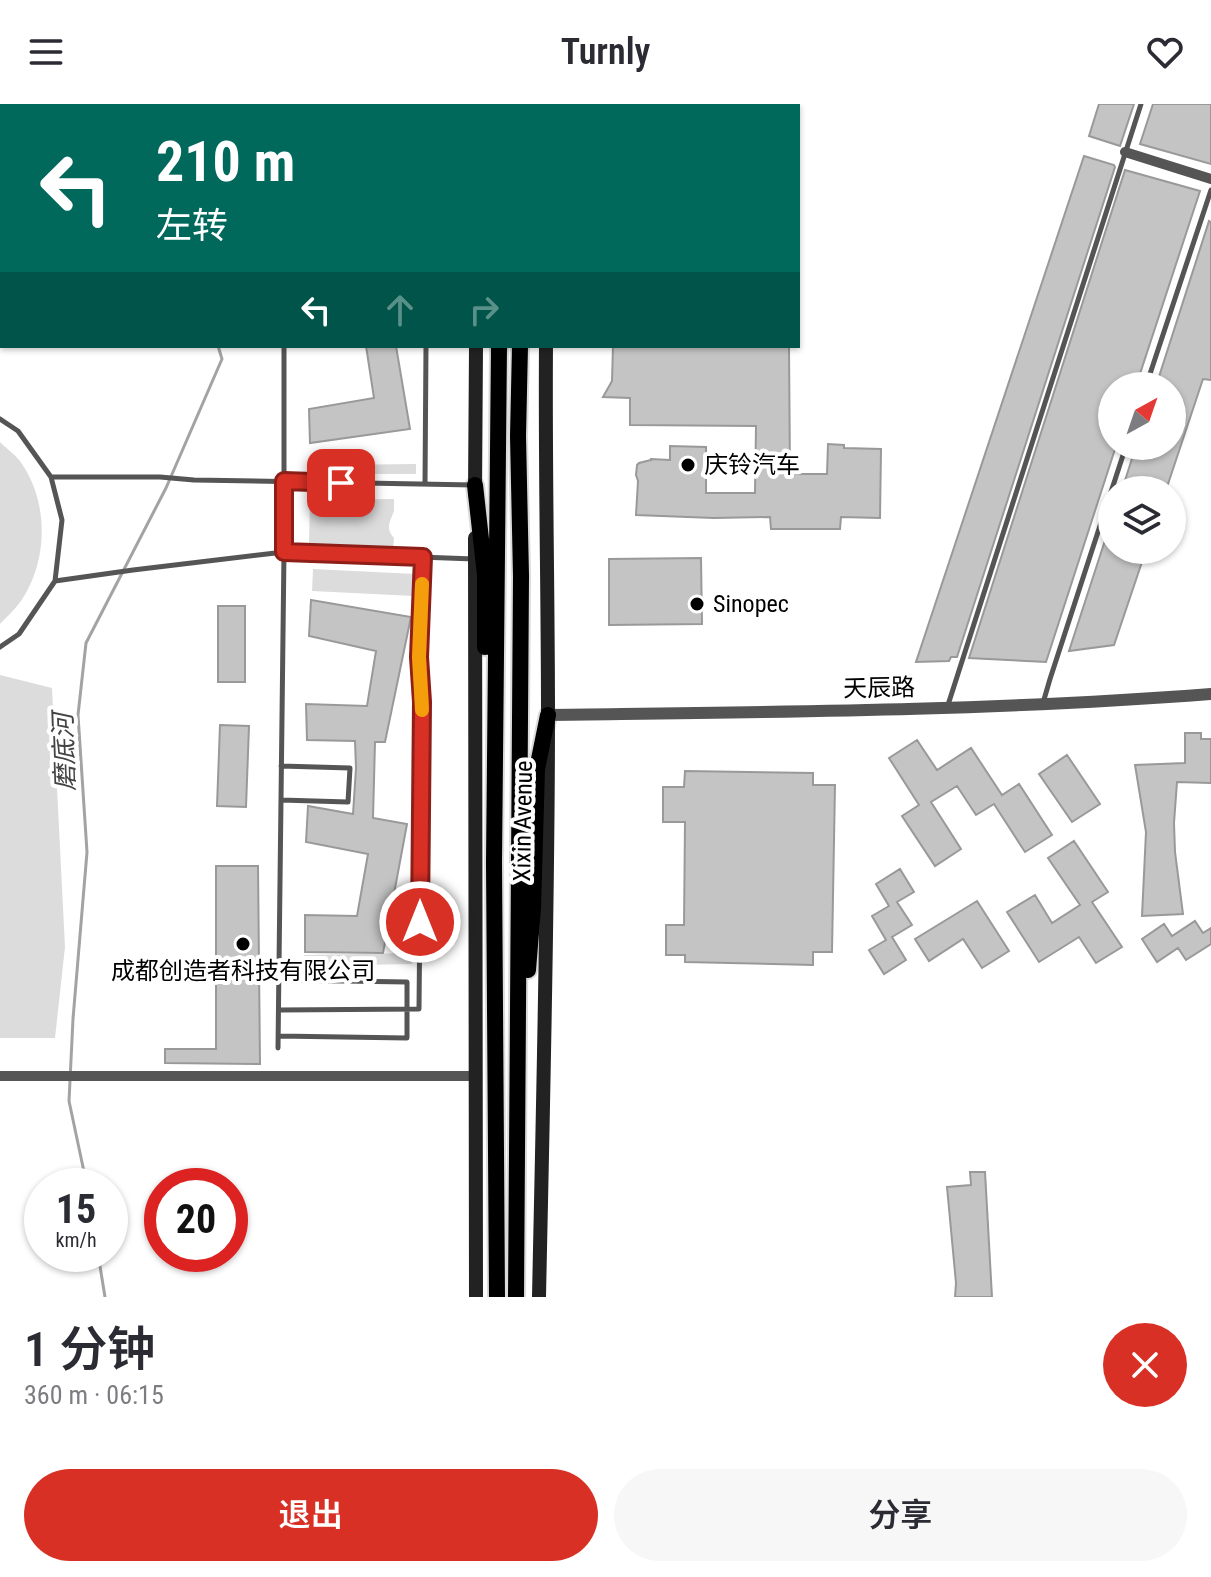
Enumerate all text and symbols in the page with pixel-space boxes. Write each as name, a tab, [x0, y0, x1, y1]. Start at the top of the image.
icon: menu	[24, 30, 68, 74]
icon: heart	[1143, 30, 1187, 74]
text: Turnly	[561, 31, 650, 73]
text: 210 m	[156, 129, 295, 195]
icon: left	[24, 136, 128, 240]
text: 左转	[156, 205, 228, 247]
icon: left	[294, 288, 338, 332]
icon: ahead	[378, 288, 422, 332]
icon: right	[462, 288, 506, 332]
north arrow	[1098, 372, 1186, 460]
map controls	[1098, 372, 1186, 564]
pin	[307, 449, 375, 517]
place label: 庆铃汽车	[704, 451, 800, 479]
marker: 庆铃汽车	[679, 456, 697, 474]
icon: arrive	[319, 461, 363, 505]
button: layers	[1098, 476, 1186, 564]
place label: Sinopec	[713, 590, 789, 618]
marker: Sinopec	[688, 595, 706, 613]
street label: 天辰路	[843, 673, 915, 703]
water label: 磨底河	[47, 708, 80, 792]
street label: Xixin Avenue	[508, 760, 538, 882]
position arrow	[378, 880, 462, 964]
marker: 成都创造者科技有限公司	[234, 935, 252, 953]
place label: 成都创造者科技有限公司	[111, 957, 375, 985]
speed limit sign: 20	[144, 1168, 248, 1272]
text: 15	[56, 1186, 96, 1233]
text: km/h	[55, 1228, 97, 1252]
text: 1 分钟	[24, 1321, 155, 1378]
button: close	[1103, 1323, 1187, 1407]
text: 360 m · 06:15	[24, 1380, 164, 1410]
button: 退出	[24, 1469, 598, 1561]
button: 分享	[614, 1469, 1187, 1561]

